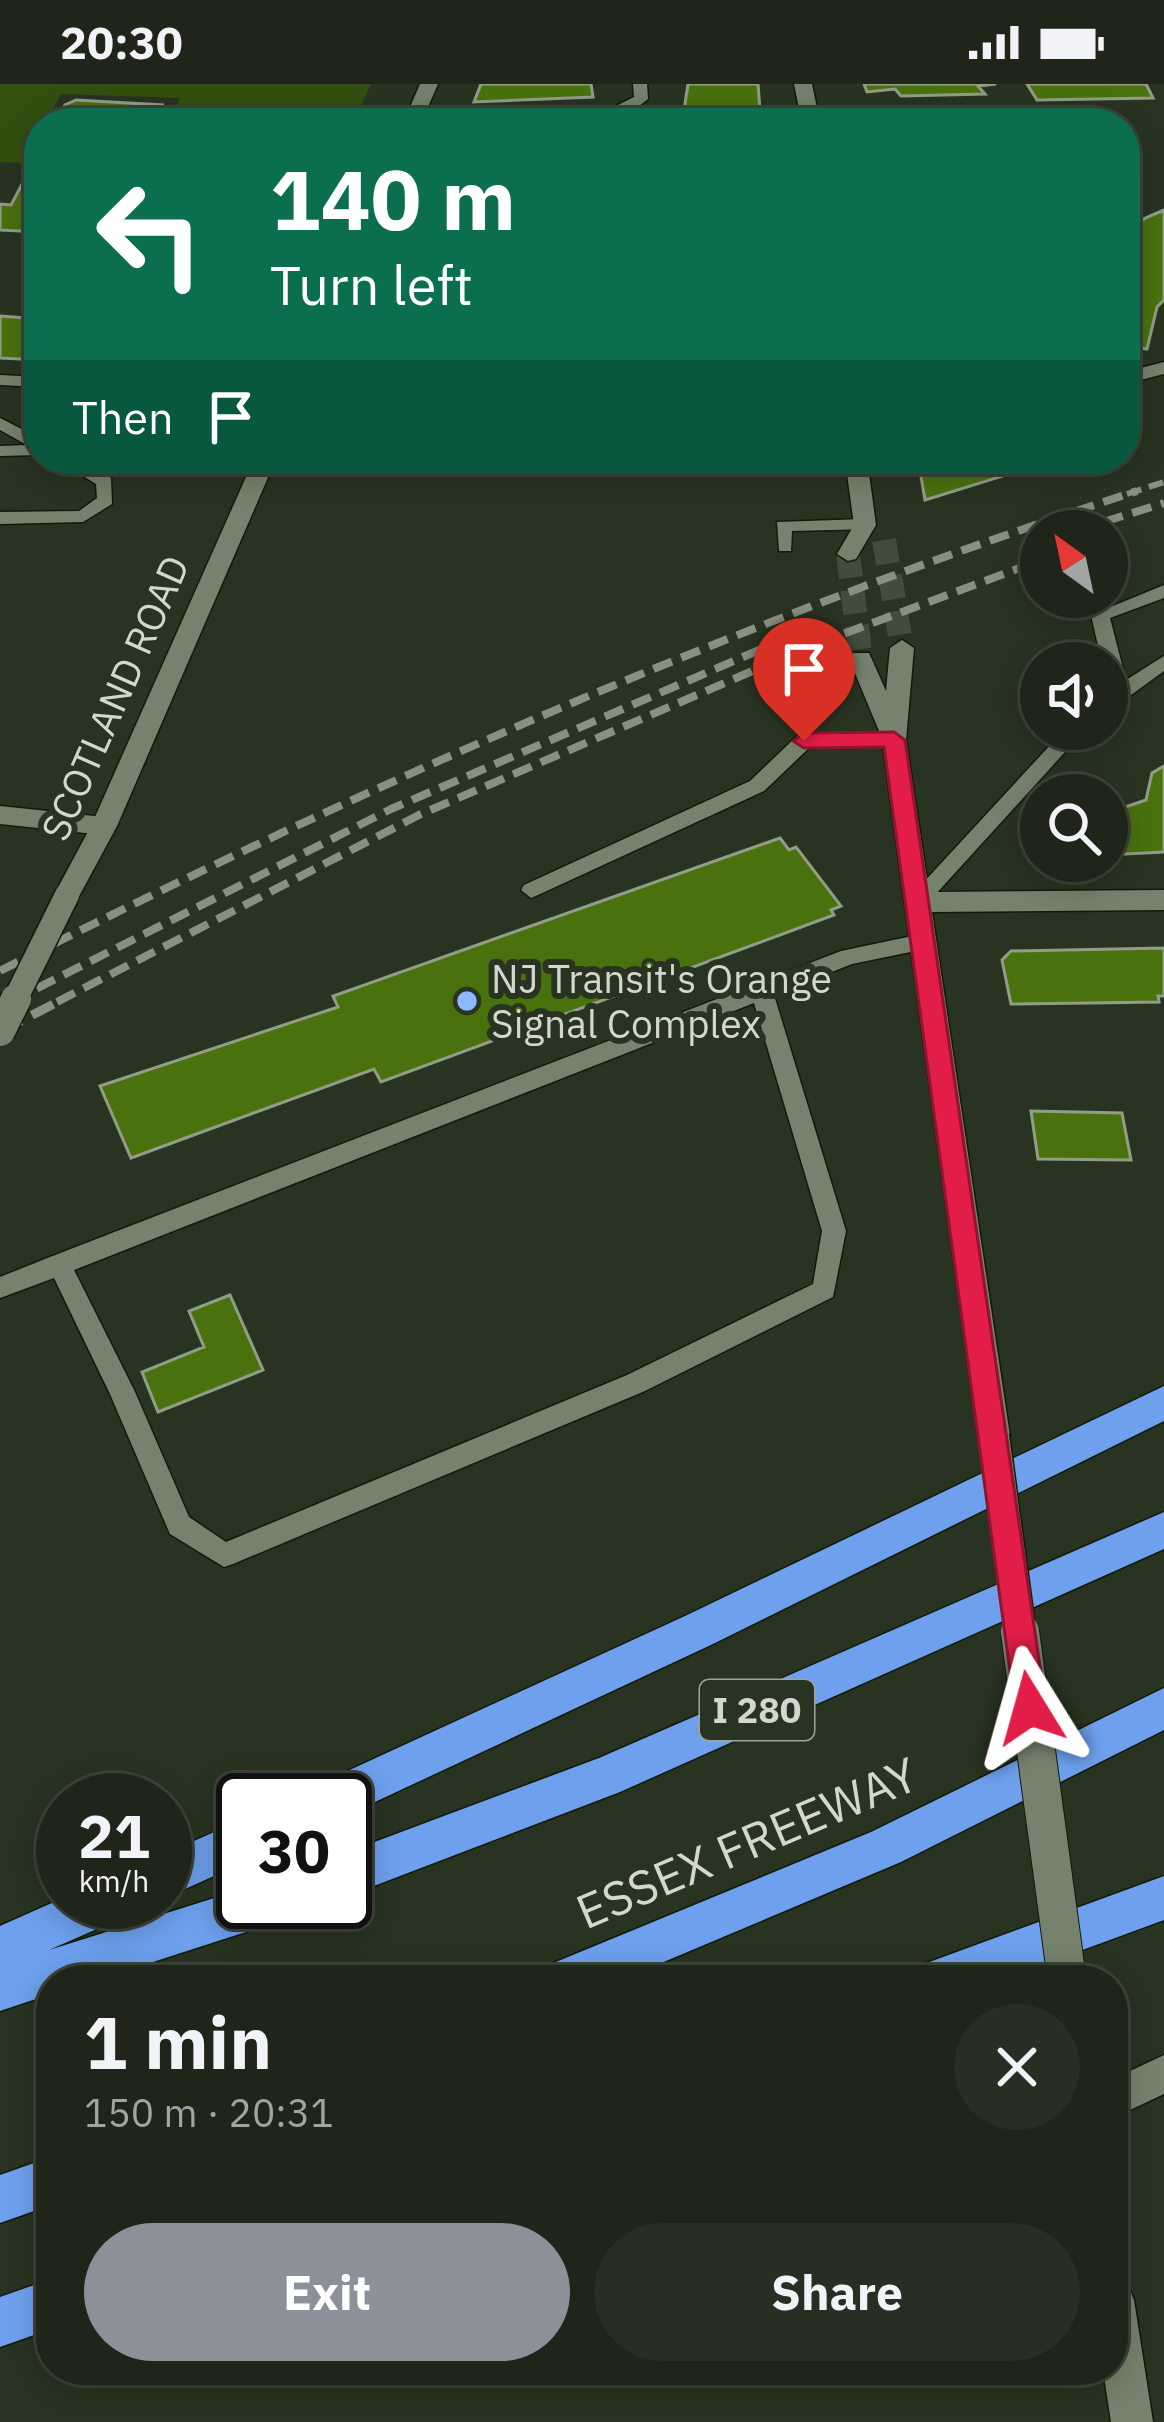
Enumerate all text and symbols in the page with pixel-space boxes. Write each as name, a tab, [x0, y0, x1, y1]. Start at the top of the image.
text: 20:30	[60, 13, 183, 71]
text: 140 m	[270, 144, 516, 253]
icon: left	[72, 156, 228, 312]
text: Turn left	[270, 250, 473, 320]
icon: arrive	[198, 384, 264, 450]
text: Then	[72, 388, 174, 446]
north arrow	[1020, 510, 1128, 618]
map controls	[1020, 510, 1128, 882]
street label: SCOTLAND ROAD	[29, 547, 200, 848]
pin	[753, 618, 855, 741]
icon: arrive	[771, 636, 837, 702]
button: sound	[1020, 642, 1128, 750]
button: search	[1020, 774, 1128, 882]
place label: NJ Transit's Orange Signal Complex	[491, 953, 832, 1049]
marker: NJ Transit's Orange Signal Complex	[454, 988, 480, 1014]
position arrow	[967, 1645, 1093, 1771]
road number: I 280	[700, 1680, 814, 1740]
street label: ESSEX FREEWAY	[567, 1742, 927, 1942]
speed limit sign: 30	[216, 1773, 372, 1929]
text: 21	[78, 1796, 150, 1875]
text: km/h	[79, 1861, 149, 1900]
text: 1 min	[84, 1995, 272, 2089]
button: close	[954, 2004, 1080, 2130]
text: 150 m · 20:31	[84, 2087, 334, 2138]
button: Exit	[84, 2223, 570, 2361]
button: Share	[594, 2223, 1080, 2361]

